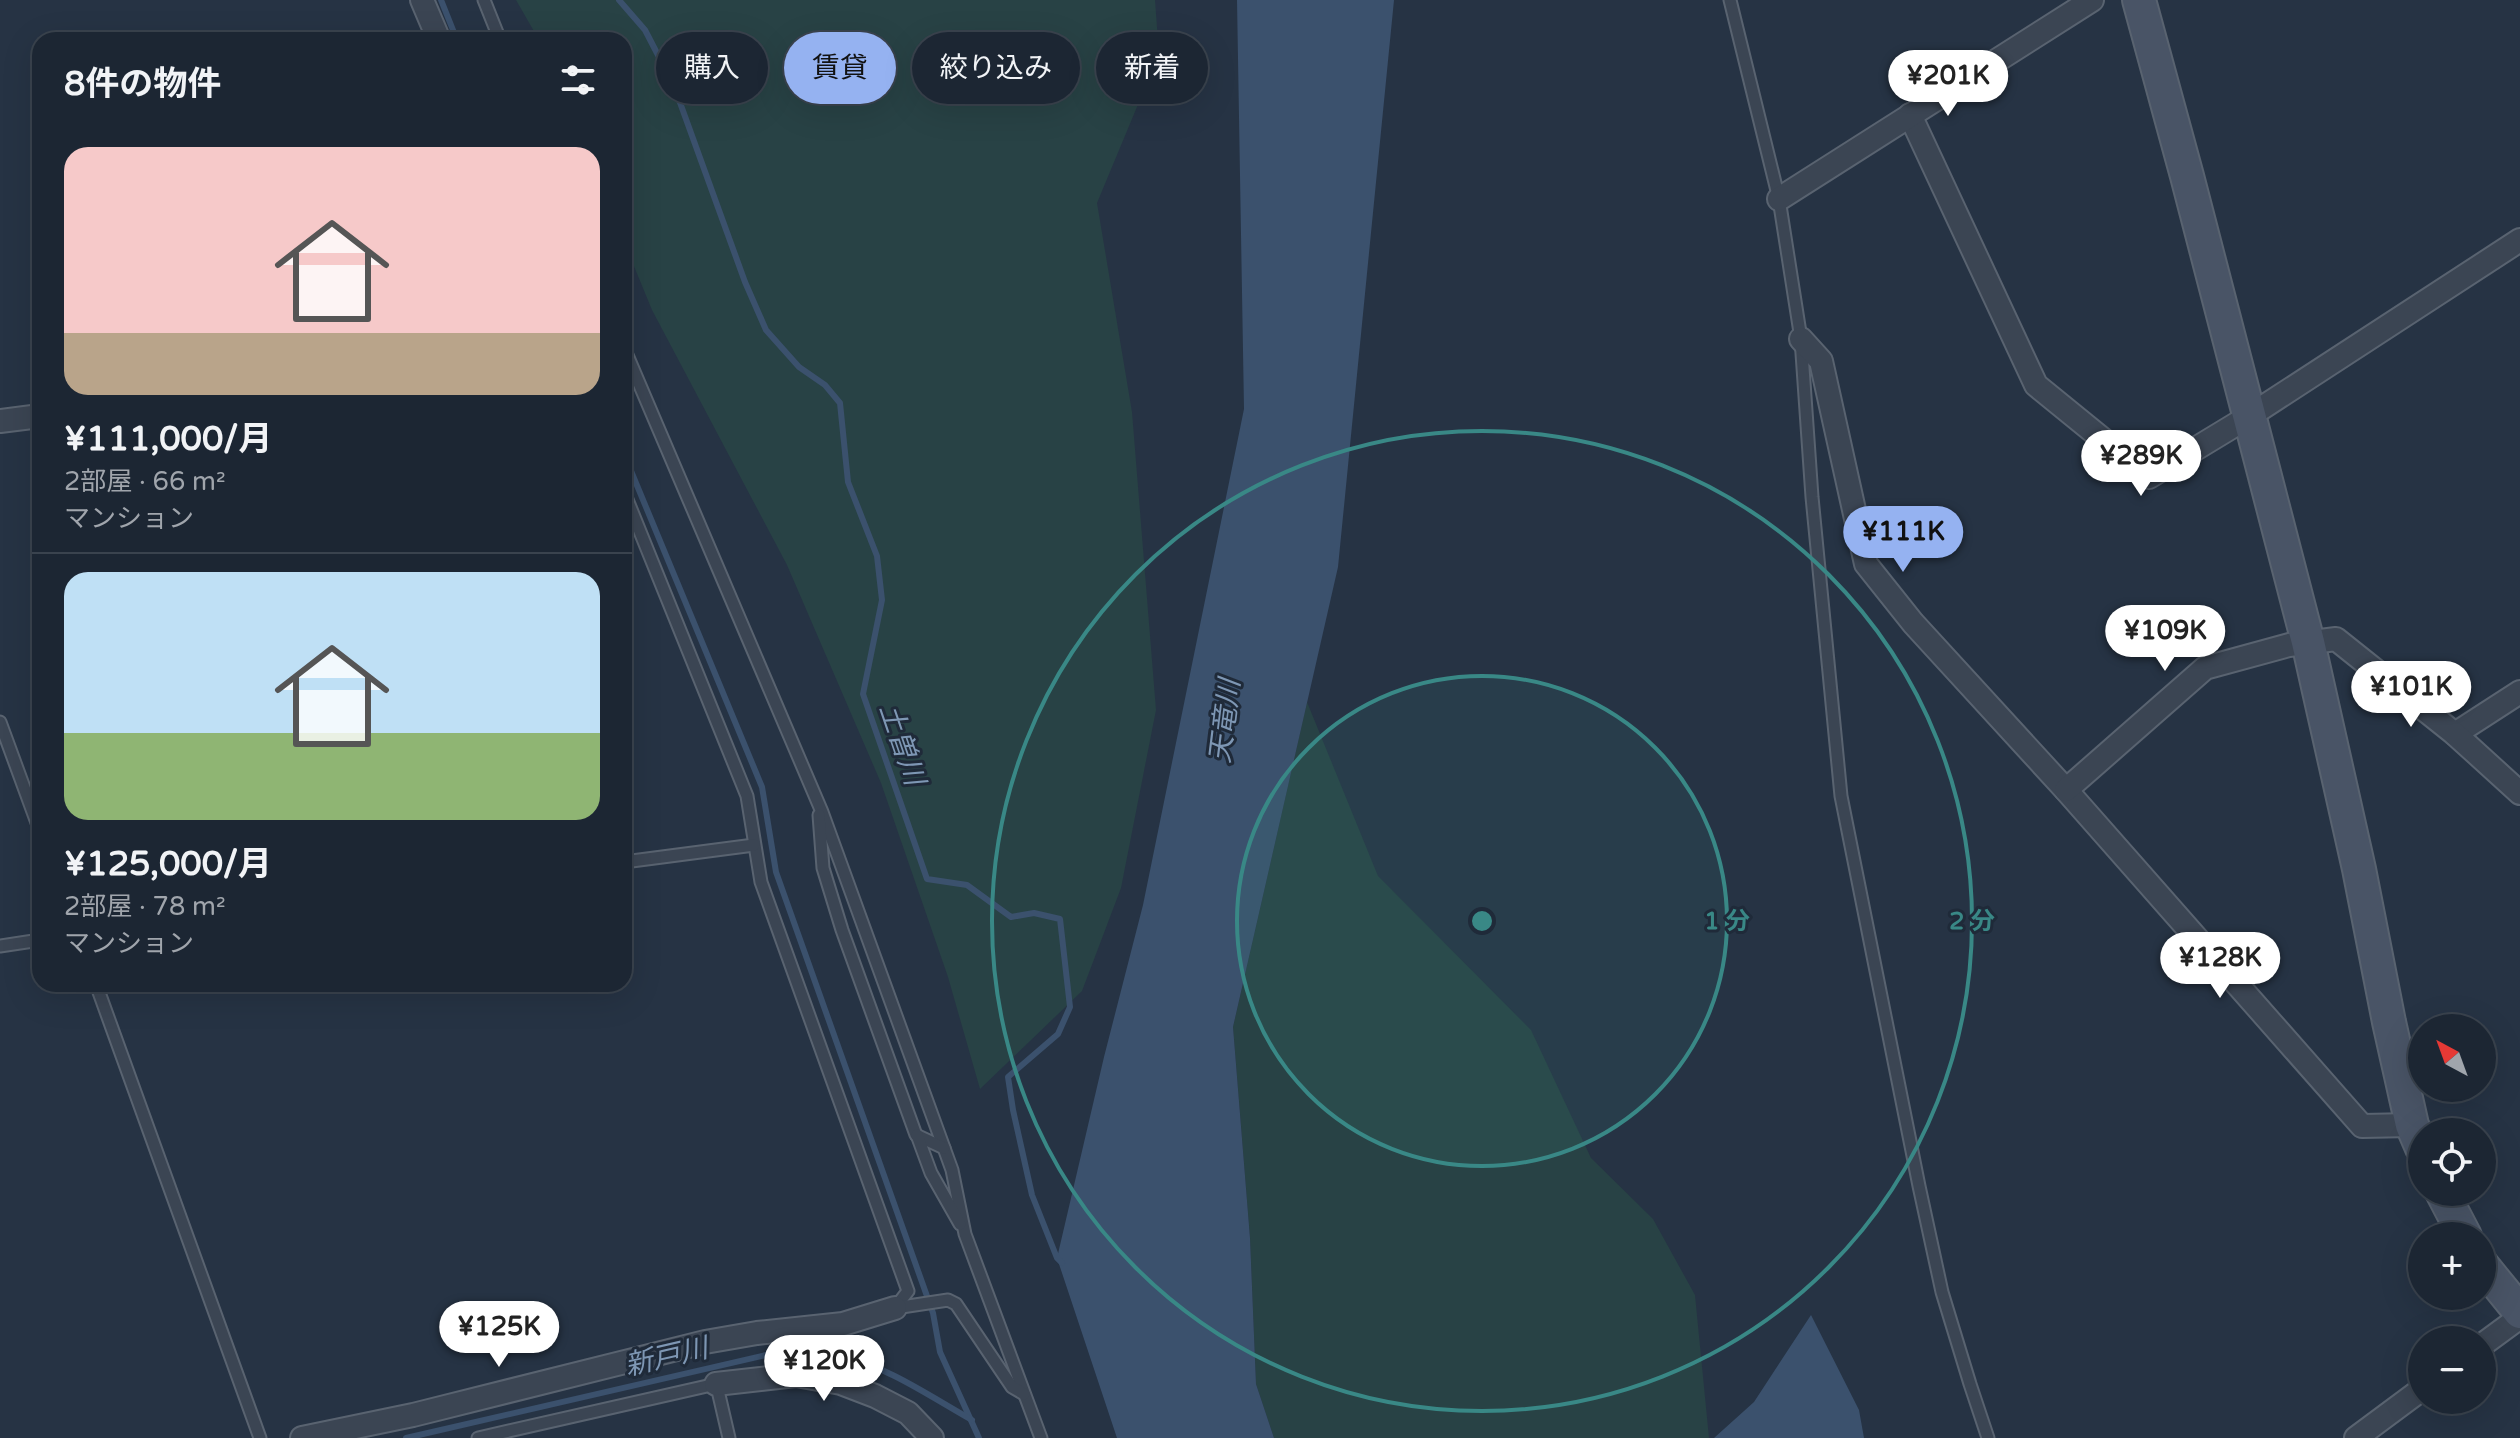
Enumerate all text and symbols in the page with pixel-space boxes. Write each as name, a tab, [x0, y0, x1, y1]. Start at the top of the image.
chip: 購入	[656, 32, 768, 104]
chip: 賃貸	[784, 32, 896, 104]
chip: 絞り込み	[912, 32, 1080, 104]
chip: 新着	[1096, 32, 1208, 104]
pin: ¥201K	[1892, 50, 2004, 118]
icon: filters	[556, 58, 600, 102]
text: ¥201K	[1906, 60, 1990, 91]
text: 8件の物件	[64, 64, 221, 105]
icon: home	[260, 199, 404, 343]
text: ¥111,000/月	[64, 419, 272, 460]
pin: ¥289K	[2085, 430, 2197, 498]
text: ¥289K	[2099, 440, 2183, 471]
text: 2部屋 · 66 m²	[64, 466, 226, 497]
text: マンション	[64, 503, 194, 534]
pin: ¥111K	[1847, 506, 1959, 574]
text: ¥111K	[1861, 516, 1945, 547]
pin: ¥109K	[2109, 605, 2221, 673]
text: ¥109K	[2123, 615, 2207, 646]
icon: home	[260, 624, 404, 768]
pin: ¥101K	[2355, 661, 2467, 729]
text: ¥101K	[2369, 671, 2453, 702]
water label: 天竜川	[1203, 674, 1247, 765]
water label: 土曽川	[872, 699, 933, 792]
text: ¥125,000/月	[64, 844, 272, 885]
text: 2部屋 · 78 m²	[64, 891, 226, 922]
centre of rings	[1468, 907, 1496, 935]
text: 1 分	[1704, 907, 1750, 936]
text: 2 分	[1949, 907, 1995, 936]
text: マンション	[64, 928, 194, 959]
pin: ¥128K	[2164, 932, 2276, 1000]
text: ¥128K	[2178, 942, 2262, 973]
north arrow	[2408, 1014, 2496, 1102]
map controls	[2408, 1014, 2496, 1414]
button: locate	[2408, 1118, 2496, 1206]
button: +	[2408, 1222, 2496, 1310]
pin: ¥125K	[443, 1301, 555, 1369]
text: ¥125K	[457, 1311, 541, 1342]
button: −	[2408, 1326, 2496, 1414]
water label: 新戸川	[621, 1330, 714, 1383]
pin: ¥120K	[768, 1335, 880, 1403]
text: ¥120K	[782, 1345, 866, 1376]

